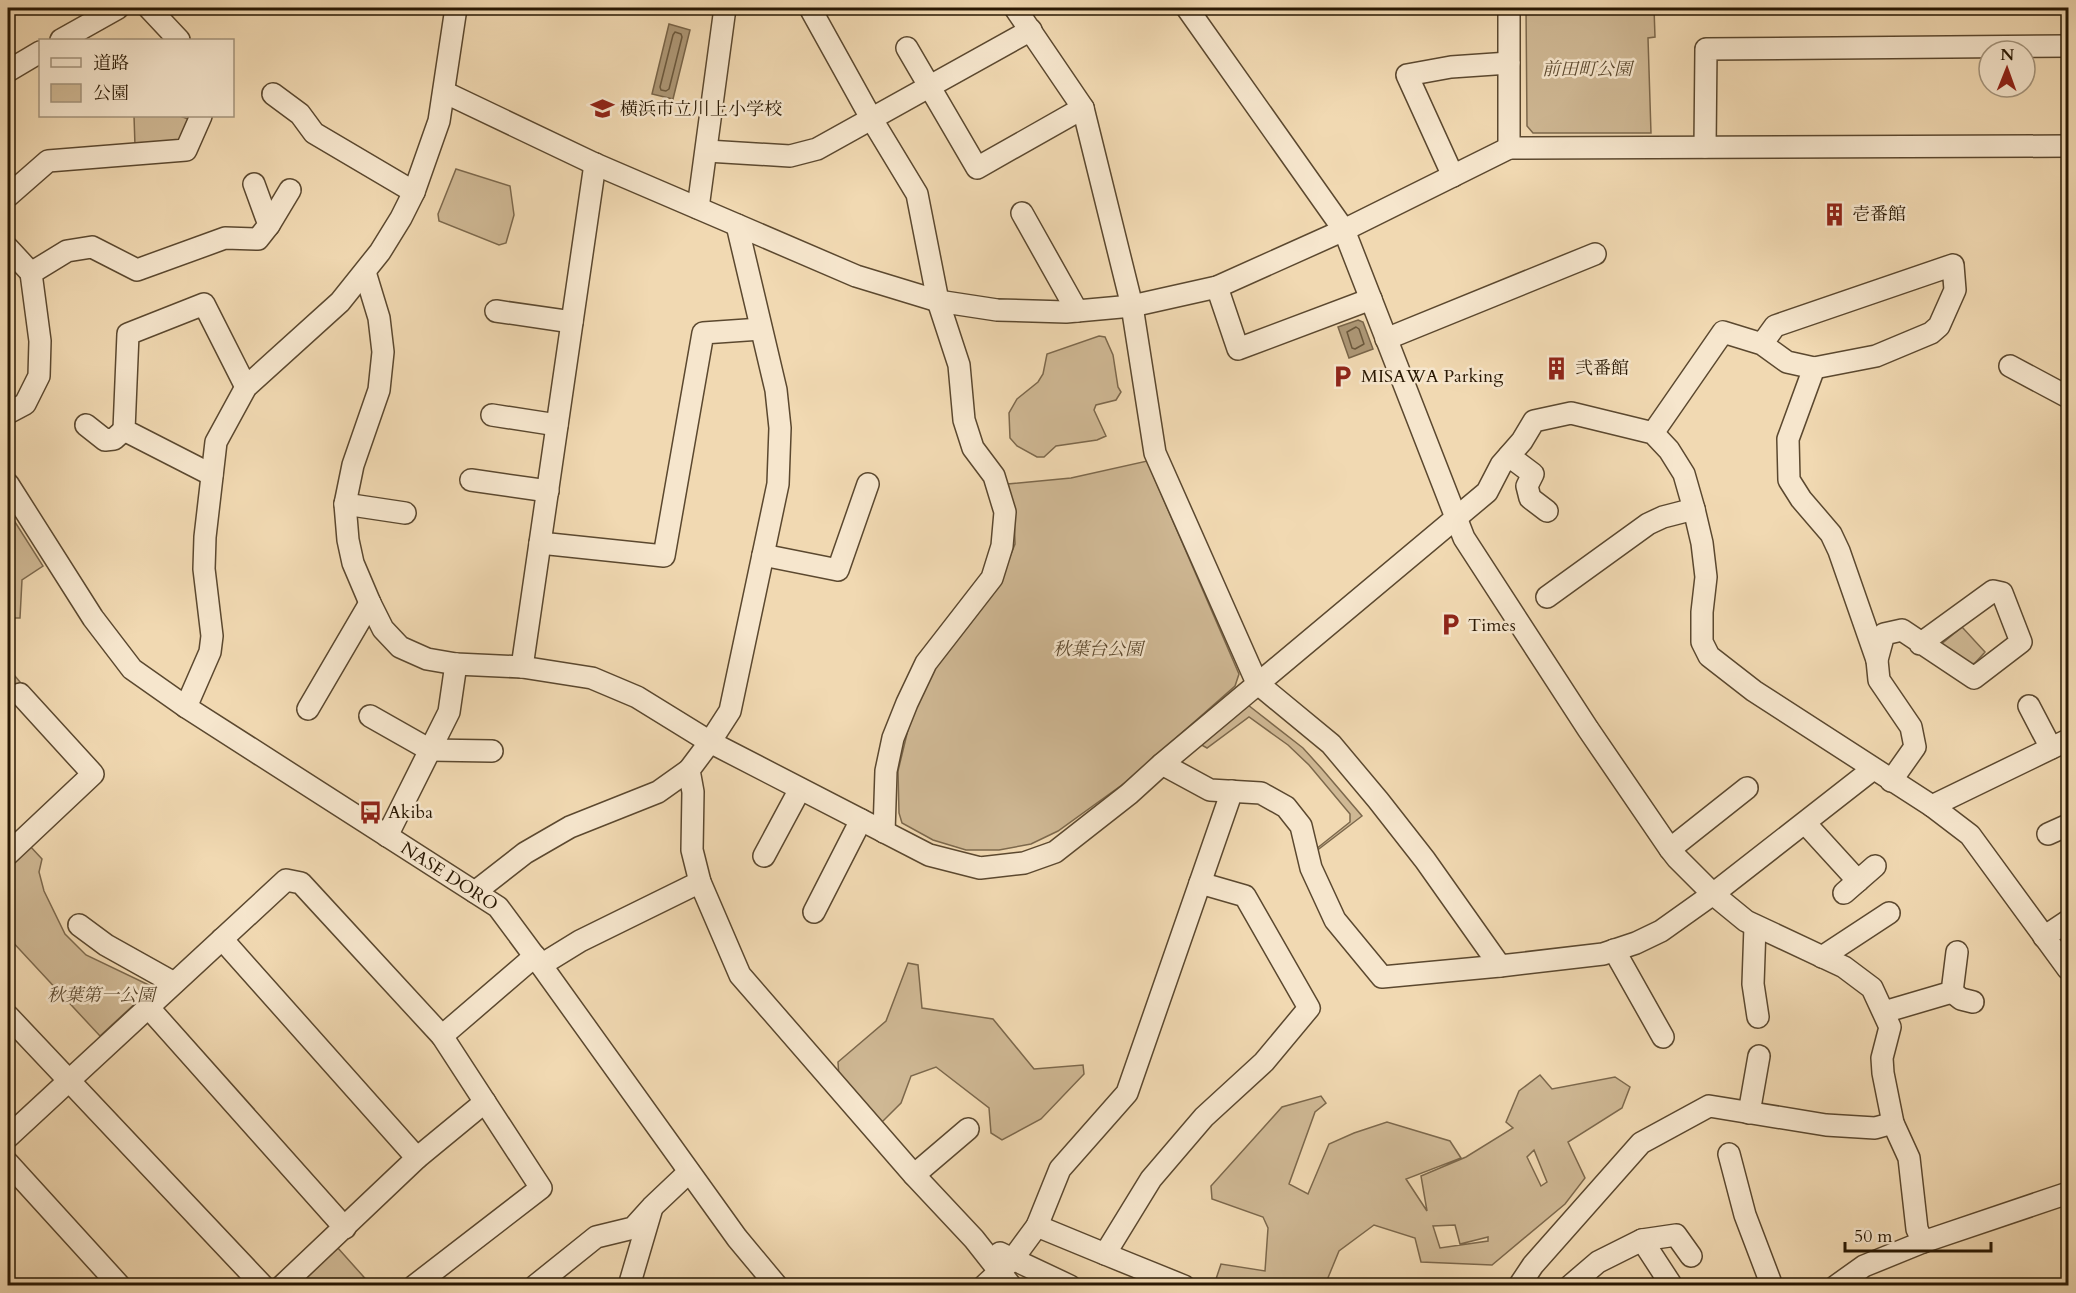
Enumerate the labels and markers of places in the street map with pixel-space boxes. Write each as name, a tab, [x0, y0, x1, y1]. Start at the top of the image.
school or university icon: 横浜市立川上小学校	[589, 96, 615, 122]
place label: 横浜市立川上小学校	[620, 97, 782, 122]
building icon: 壱番館	[1821, 201, 1847, 227]
place label: 壱番館	[1852, 202, 1906, 227]
building icon: 弐番館	[1544, 355, 1570, 381]
place label: 弐番館	[1575, 356, 1629, 381]
parking icon: MISAWA Parking	[1330, 363, 1356, 389]
place label: MISAWA Parking	[1361, 364, 1504, 389]
parking icon: Times	[1437, 612, 1463, 638]
place label: Times	[1468, 613, 1516, 638]
bus stop icon: Akiba	[357, 799, 383, 825]
place label: Akiba	[388, 800, 433, 825]

